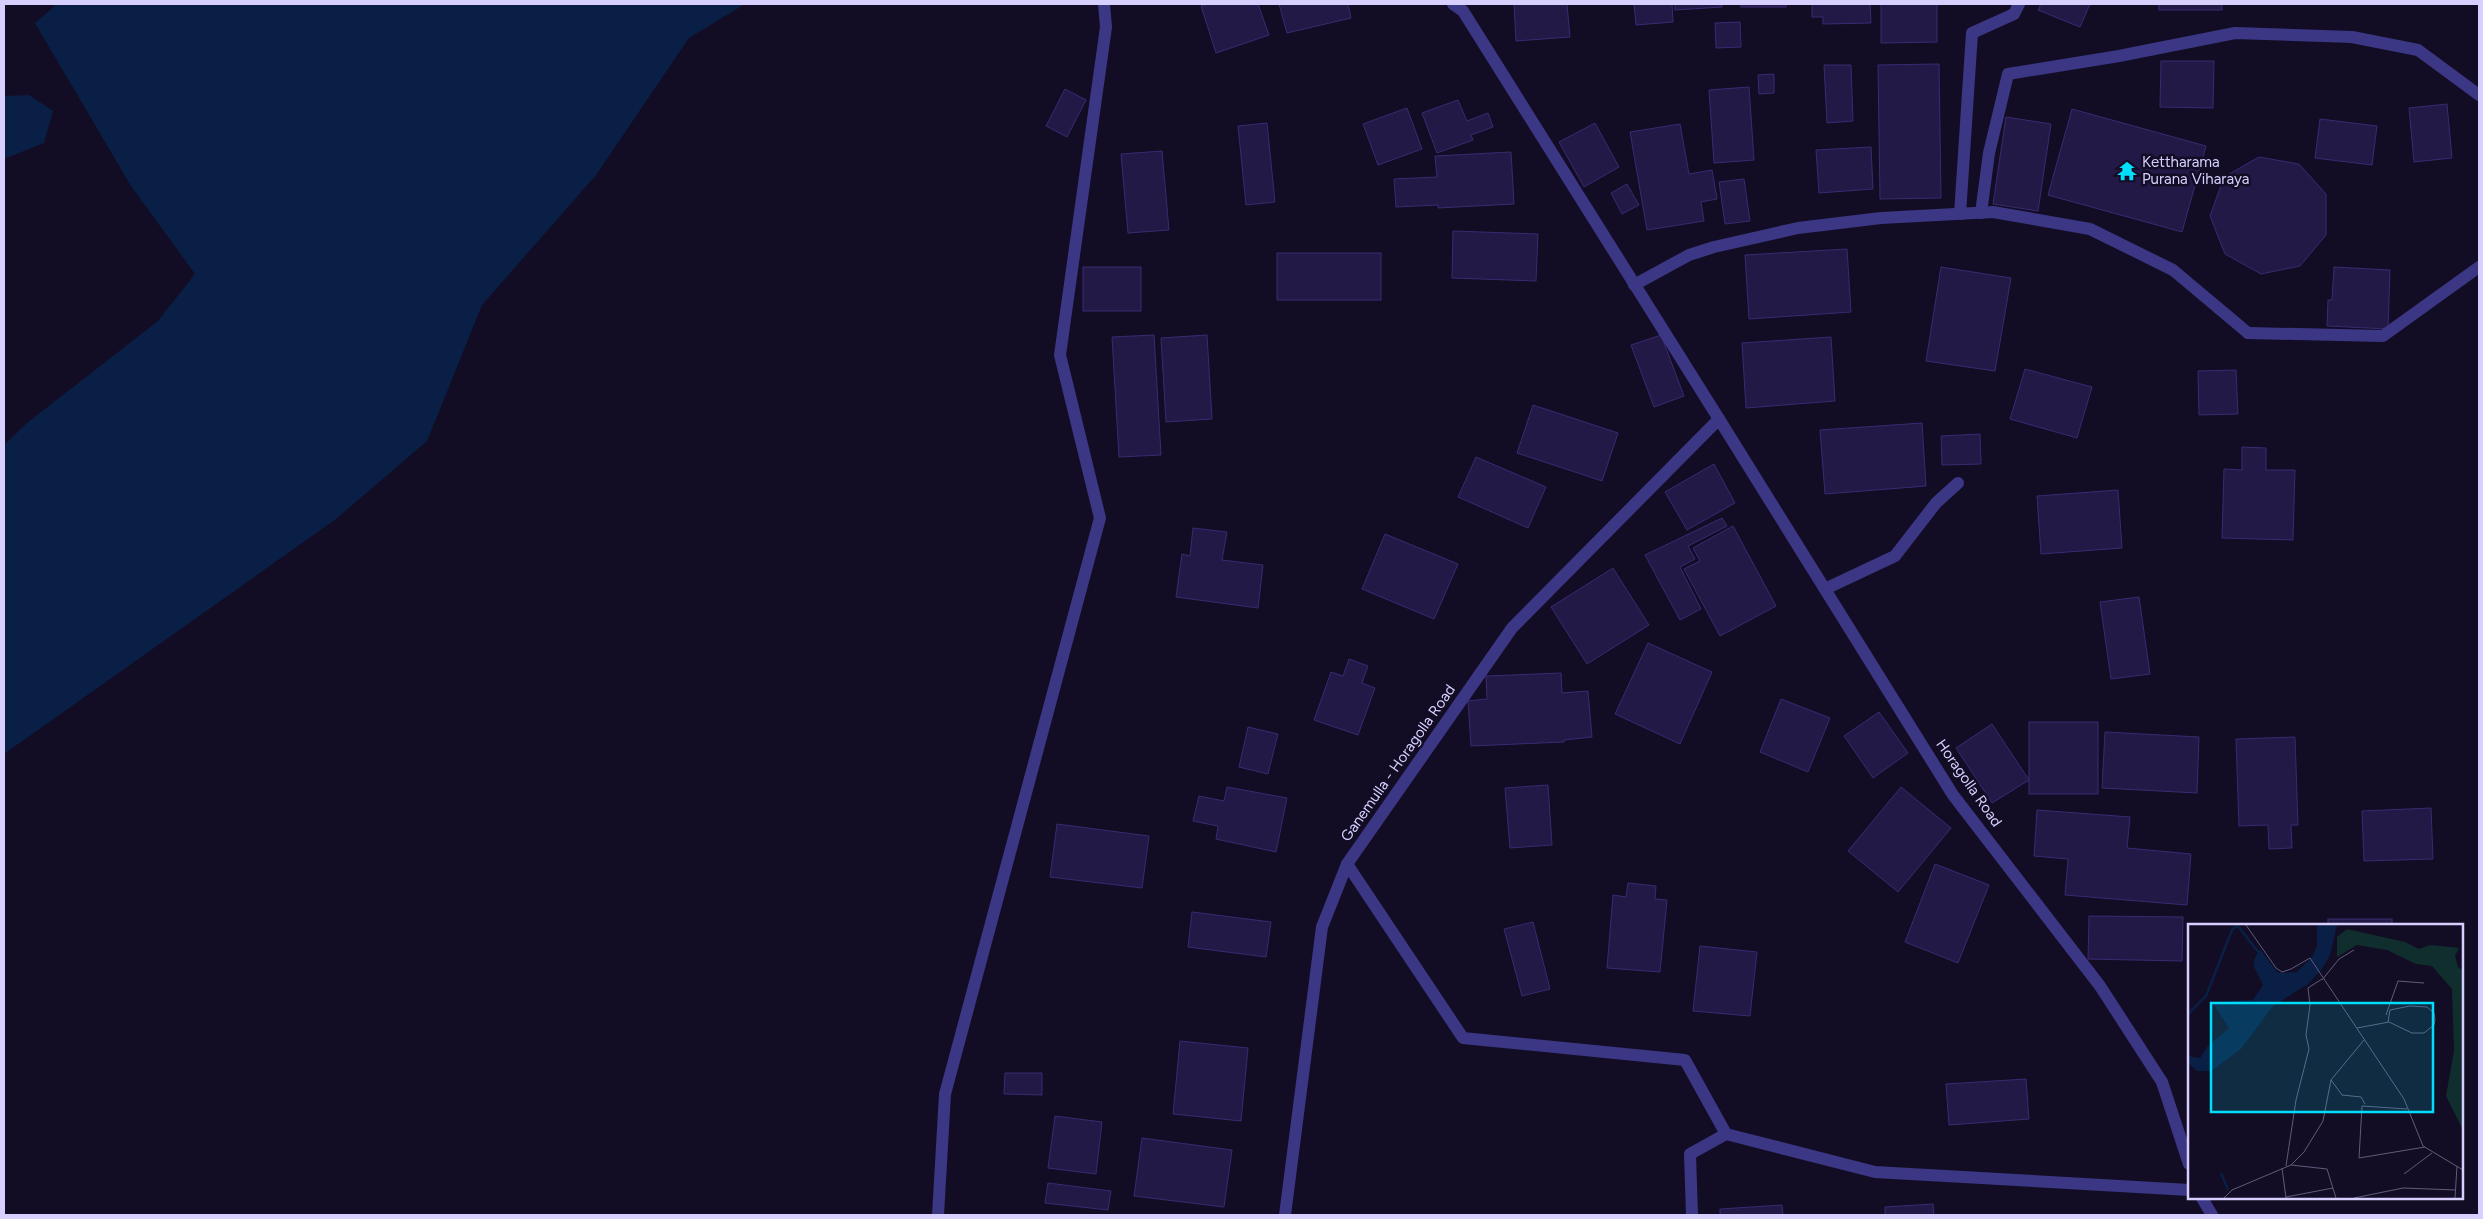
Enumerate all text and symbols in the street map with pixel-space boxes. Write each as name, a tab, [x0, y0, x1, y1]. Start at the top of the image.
place label: Kettharama Purana Viharaya	[2142, 153, 2249, 188]
temple icon: Kettharama Purana Viharaya	[2116, 160, 2138, 182]
street label: Ganemulla - Horagolla Road	[1337, 681, 1459, 845]
street label: Horagolla Road	[1932, 736, 2006, 830]
inset map	[2188, 924, 2463, 1199]

